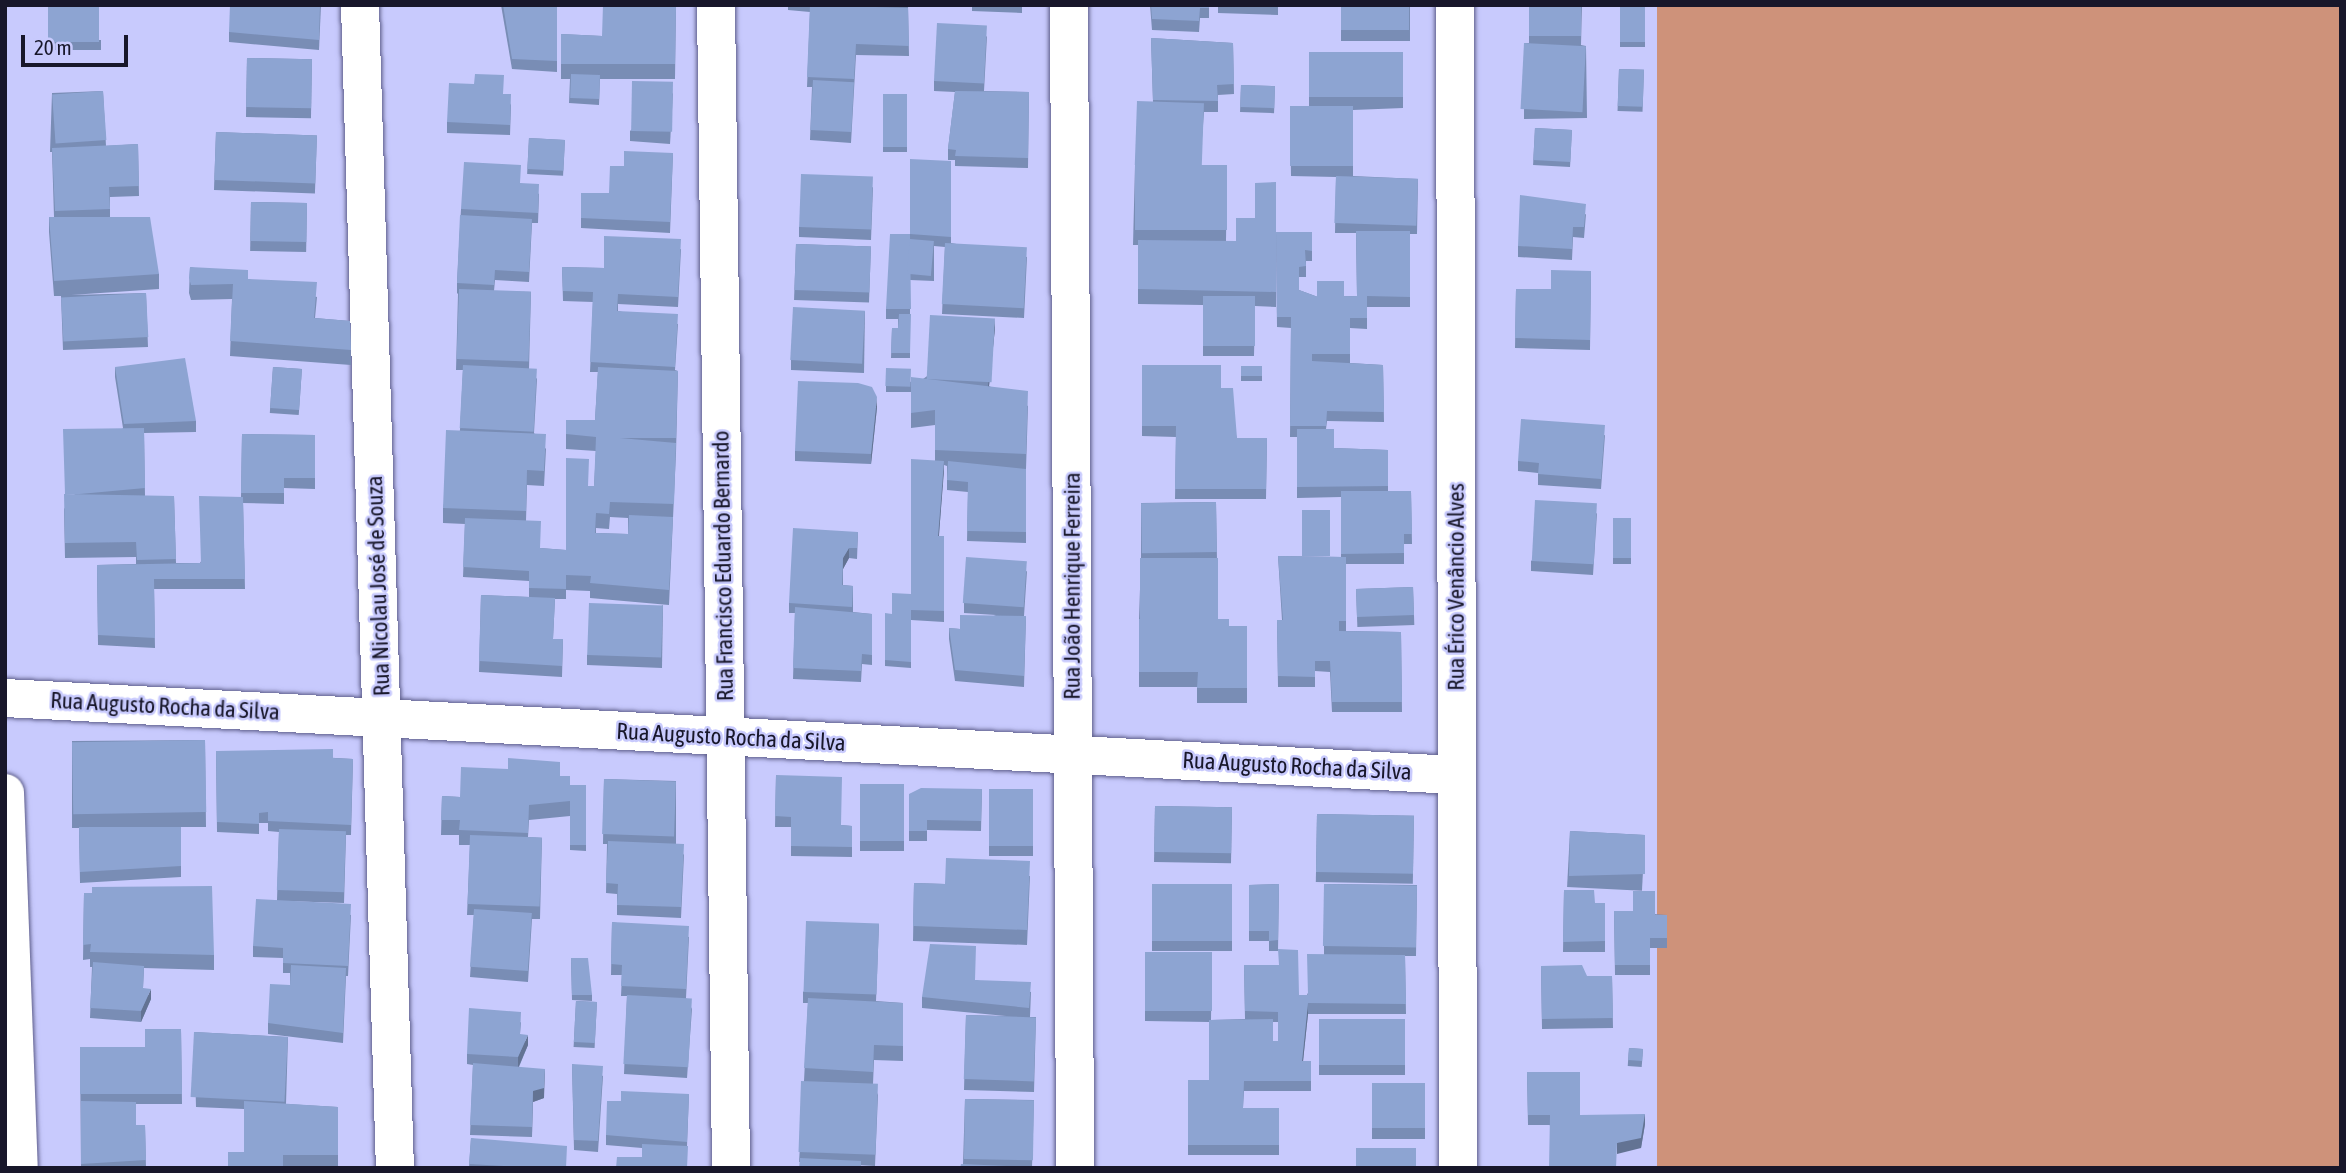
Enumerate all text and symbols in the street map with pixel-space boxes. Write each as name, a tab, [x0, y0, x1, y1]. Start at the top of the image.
scale bar	[24, 21, 131, 65]
text: 20 m	[34, 35, 72, 59]
street label: Rua Francisco Eduardo Bernardo	[707, 431, 739, 701]
street label: Rua João Henrique Ferreira	[1058, 472, 1086, 700]
street label: Rua Nicolau José de Souza	[360, 475, 396, 697]
street label: Rua Érico Venâncio Alves	[1442, 483, 1470, 691]
street label: Rua Augusto Rocha da Silva	[50, 686, 280, 726]
street label: Rua Augusto Rocha da Silva	[616, 717, 846, 757]
street label: Rua Augusto Rocha da Silva	[1182, 746, 1412, 786]

